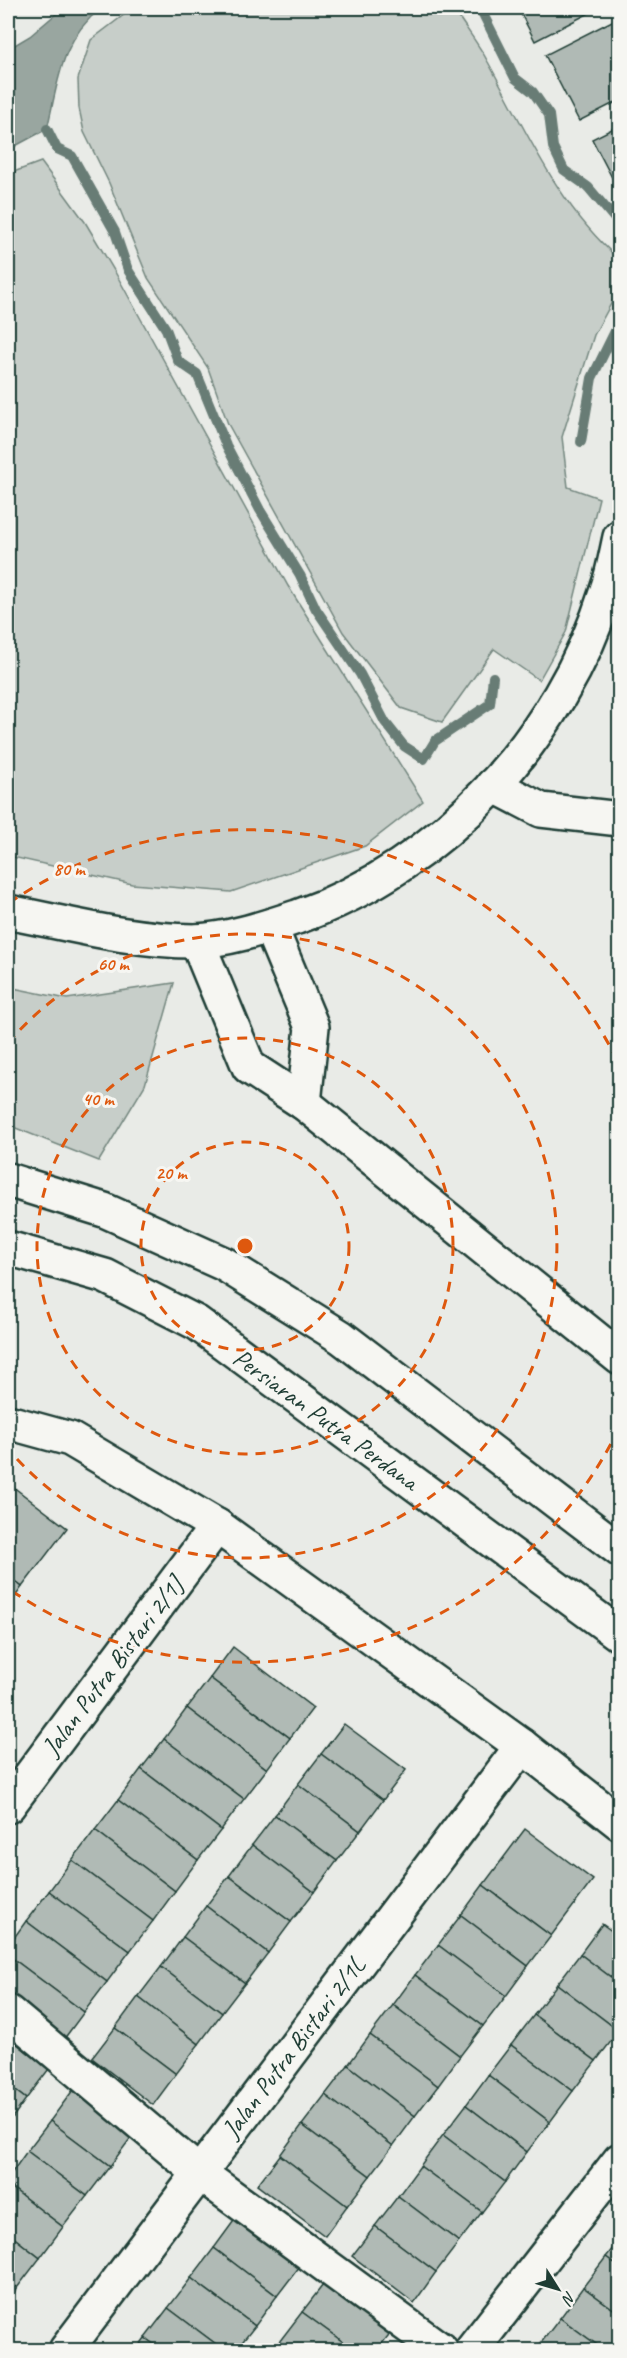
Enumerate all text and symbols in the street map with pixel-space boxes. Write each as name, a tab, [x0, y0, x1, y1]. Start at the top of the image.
text: 80 m	[54, 858, 86, 880]
text: 60 m	[97, 953, 130, 975]
text: 40 m	[83, 1088, 115, 1110]
text: 20 m	[156, 1162, 188, 1184]
centre of rings	[235, 1236, 255, 1256]
street label: Persiaran Putra Perdana	[226, 1341, 427, 1499]
street label: Jalan Putra Bistari 2/1J	[33, 1567, 193, 1764]
street label: Jalan Putra Bistari 2/1L	[213, 1949, 373, 2146]
north arrow	[528, 2259, 588, 2319]
text: N	[556, 2287, 580, 2310]

